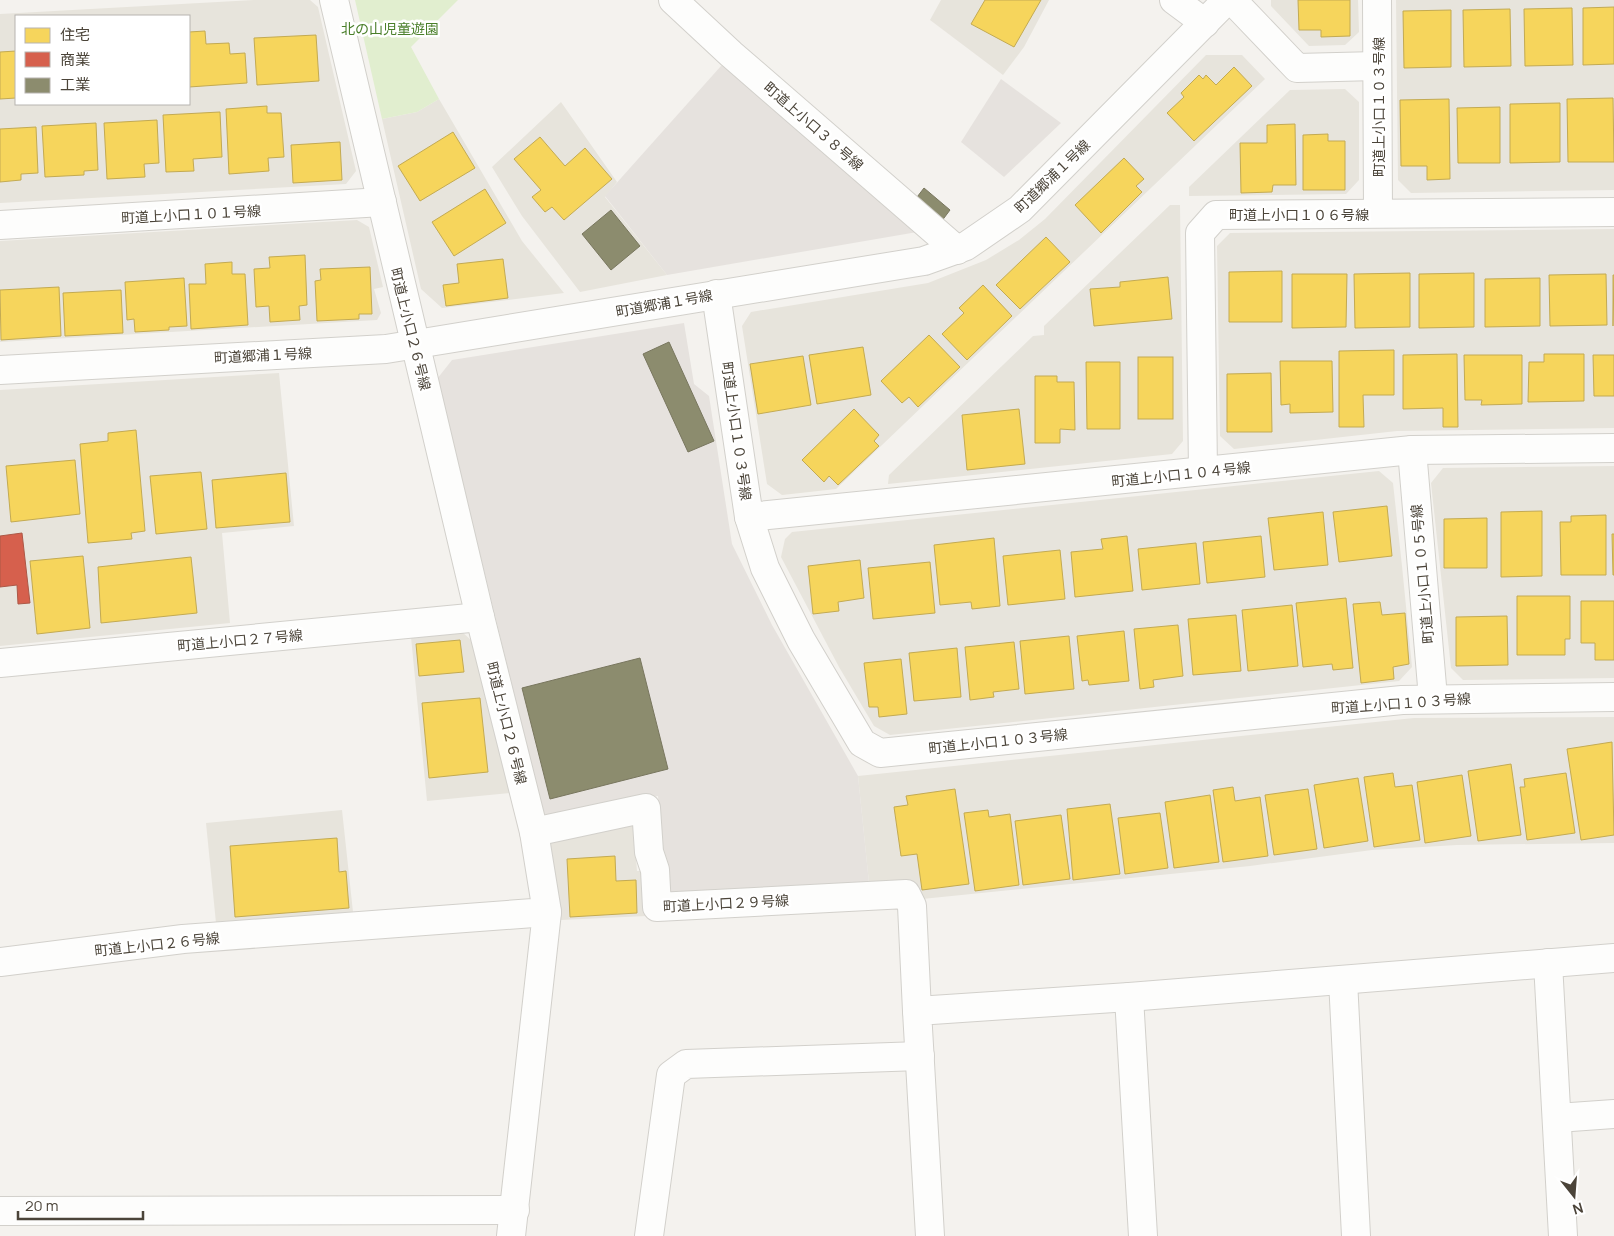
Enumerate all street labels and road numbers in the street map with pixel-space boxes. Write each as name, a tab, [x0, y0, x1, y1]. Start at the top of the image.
street label: 町道上小口１０３号線	[1369, 37, 1388, 177]
street label: 町道上小口３８号線	[760, 77, 868, 175]
street label: 町道郷浦１号線	[1010, 135, 1094, 217]
street label: 町道上小口１０１号線	[121, 201, 261, 227]
street label: 町道上小口１０６号線	[1229, 205, 1369, 224]
street label: 町道上小口２６号線	[387, 266, 435, 392]
street label: 町道郷浦１号線	[614, 285, 714, 321]
street label: 町道郷浦１号線	[214, 343, 312, 367]
street label: 町道上小口１０３号線	[718, 360, 756, 502]
street label: 町道上小口１０４号線	[1110, 457, 1252, 491]
street label: 町道上小口１０５号線	[1406, 503, 1438, 645]
street label: 町道上小口２７号線	[176, 625, 304, 655]
street label: 町道上小口２６号線	[483, 660, 531, 786]
street label: 町道上小口１０３号線	[1331, 689, 1471, 717]
street label: 町道上小口１０３号線	[927, 724, 1069, 758]
street label: 町道上小口２９号線	[663, 890, 789, 916]
street label: 町道上小口２６号線	[93, 928, 221, 960]

